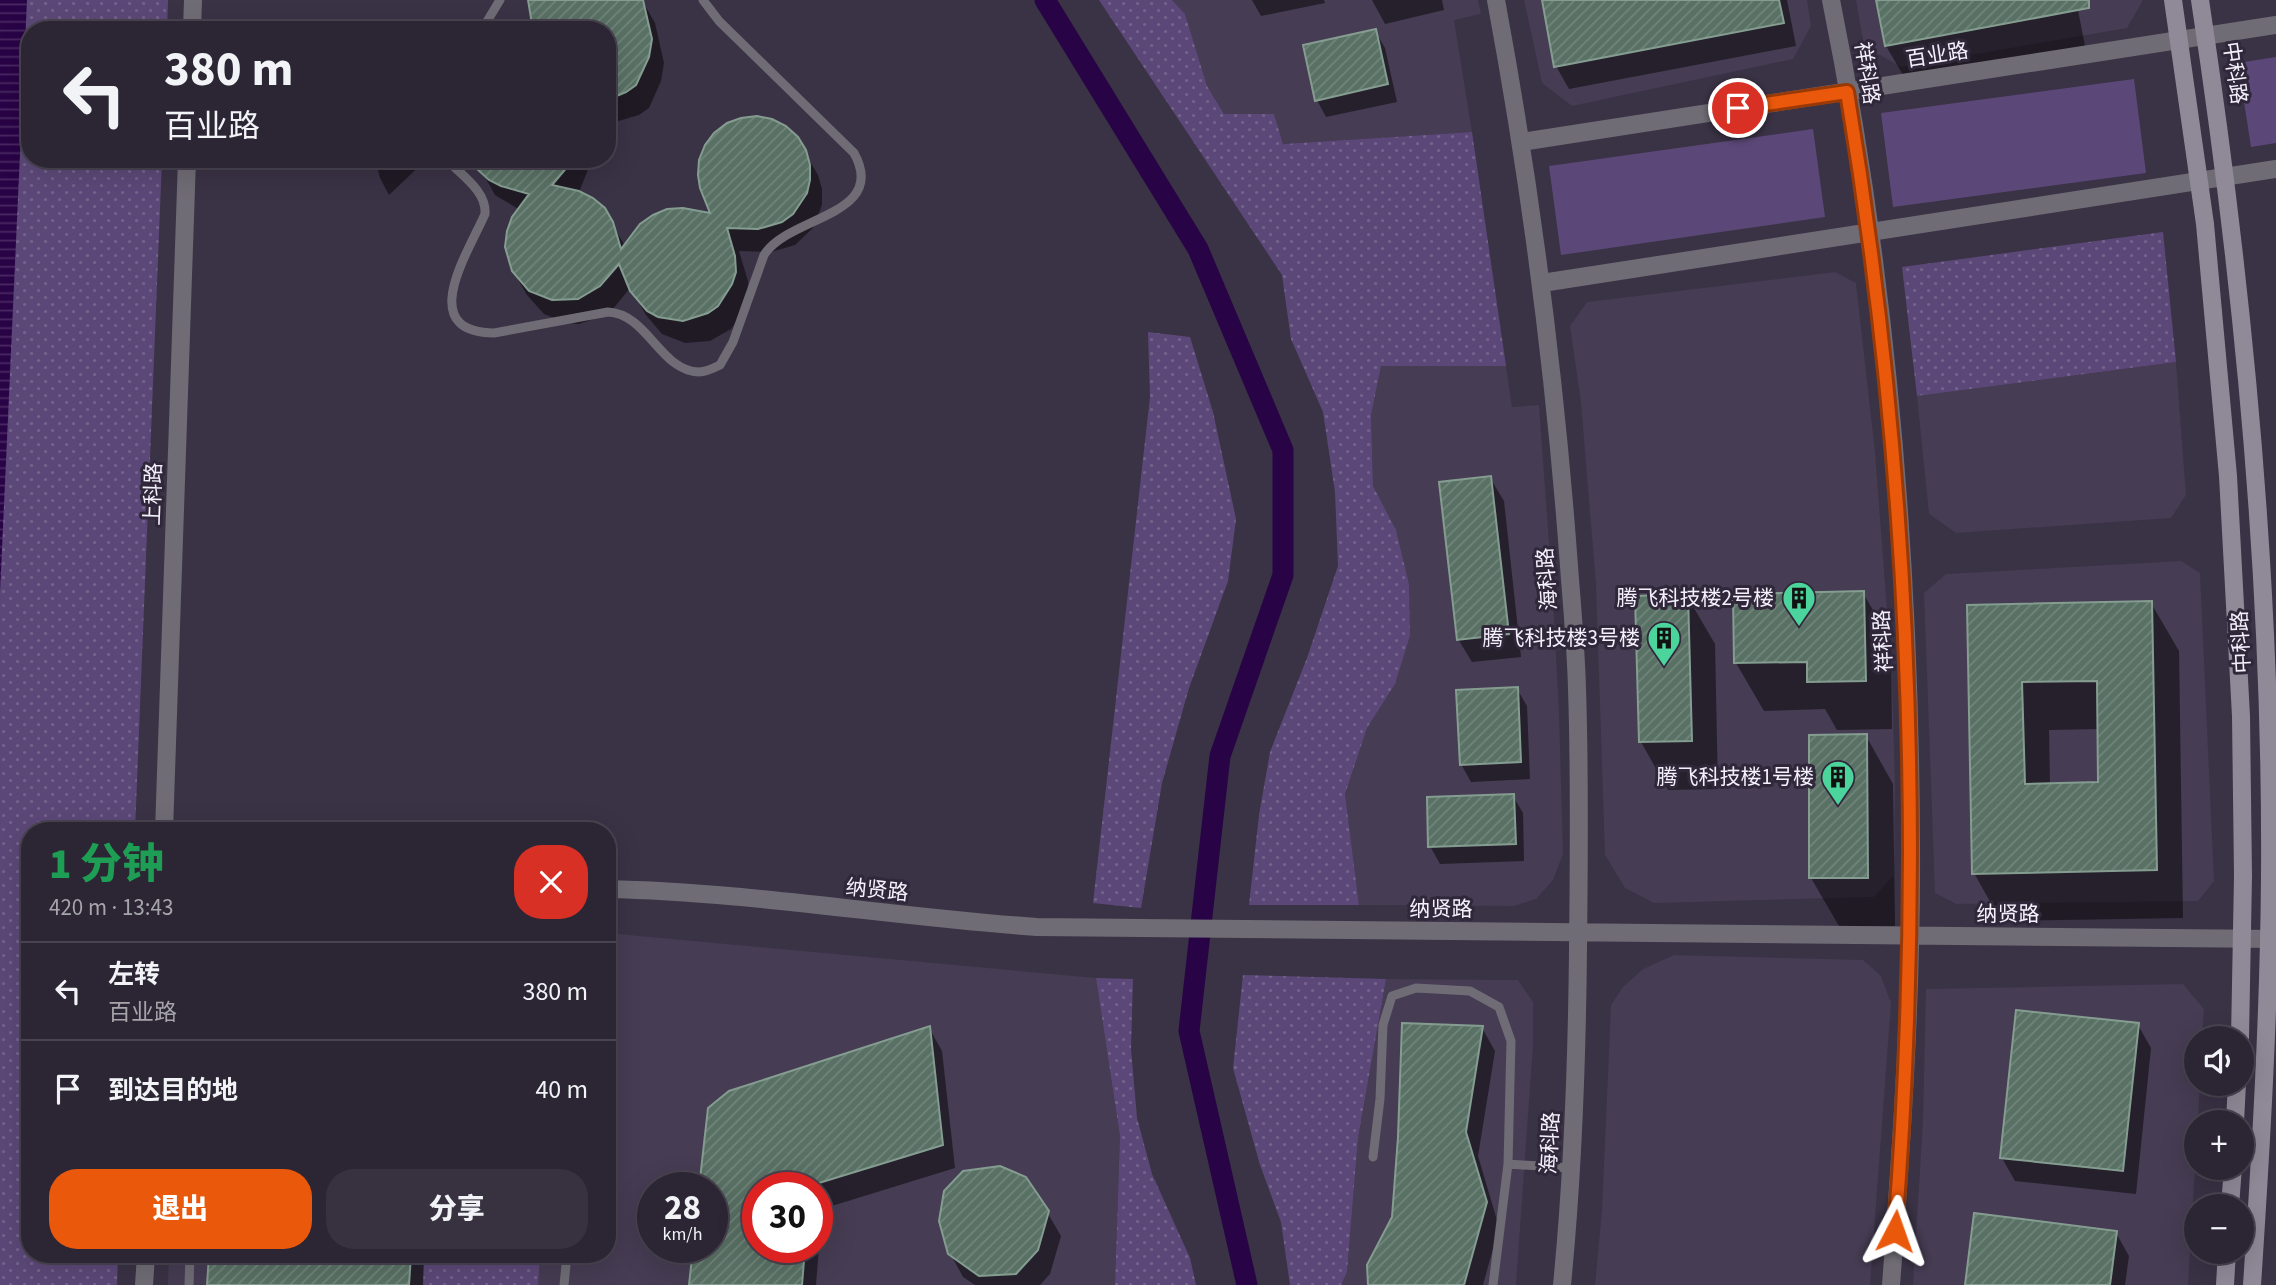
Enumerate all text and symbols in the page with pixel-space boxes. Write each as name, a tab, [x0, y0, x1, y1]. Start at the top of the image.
text: 380 m	[164, 35, 293, 105]
street label: 百业路	[1904, 35, 1970, 75]
street label: 祥科路	[1847, 40, 1887, 106]
street label: 中科路	[2216, 40, 2254, 106]
icon: left	[49, 49, 140, 140]
pin	[1708, 78, 1768, 138]
icon: arrive	[1719, 89, 1757, 127]
text: 百业路	[164, 104, 260, 150]
street label: 上科路	[137, 462, 169, 526]
street label: 海科路	[1530, 547, 1564, 611]
building icon: 腾飞科技楼2号楼	[1780, 579, 1818, 628]
place label: 腾飞科技楼2号楼	[1617, 583, 1774, 613]
street label: 祥科路	[1866, 609, 1900, 673]
street label: 中科路	[2224, 610, 2258, 674]
building icon: 腾飞科技楼3号楼	[1645, 619, 1683, 668]
place label: 腾飞科技楼3号楼	[1483, 623, 1640, 653]
building icon: 腾飞科技楼1号楼	[1819, 758, 1857, 807]
place label: 腾飞科技楼1号楼	[1657, 762, 1814, 792]
text: 1 分钟	[49, 835, 164, 895]
button: close	[514, 845, 588, 919]
street label: 纳贤路	[844, 872, 910, 908]
text: 420 m · 13:43	[49, 891, 173, 924]
street label: 纳贤路	[1410, 894, 1473, 924]
street label: 纳贤路	[1977, 899, 2040, 929]
text: 左转	[108, 956, 160, 993]
icon: left	[49, 972, 87, 1010]
text: 380 m	[522, 973, 588, 1010]
text: 百业路	[108, 996, 177, 1029]
map controls	[2184, 1026, 2254, 1264]
button: sound	[2184, 1026, 2254, 1096]
icon: arrive	[49, 1070, 87, 1108]
text: 40 m	[535, 1071, 588, 1108]
text: 到达目的地	[108, 1072, 238, 1109]
button: +	[2184, 1110, 2254, 1180]
street label: 海科路	[1533, 1111, 1567, 1175]
button: 退出	[49, 1169, 312, 1249]
button: 分享	[326, 1169, 588, 1249]
speed limit sign: 30	[742, 1172, 833, 1263]
text: 28	[664, 1183, 701, 1233]
position arrow	[1858, 1194, 1932, 1268]
button: −	[2184, 1194, 2254, 1264]
text: km/h	[663, 1222, 702, 1247]

